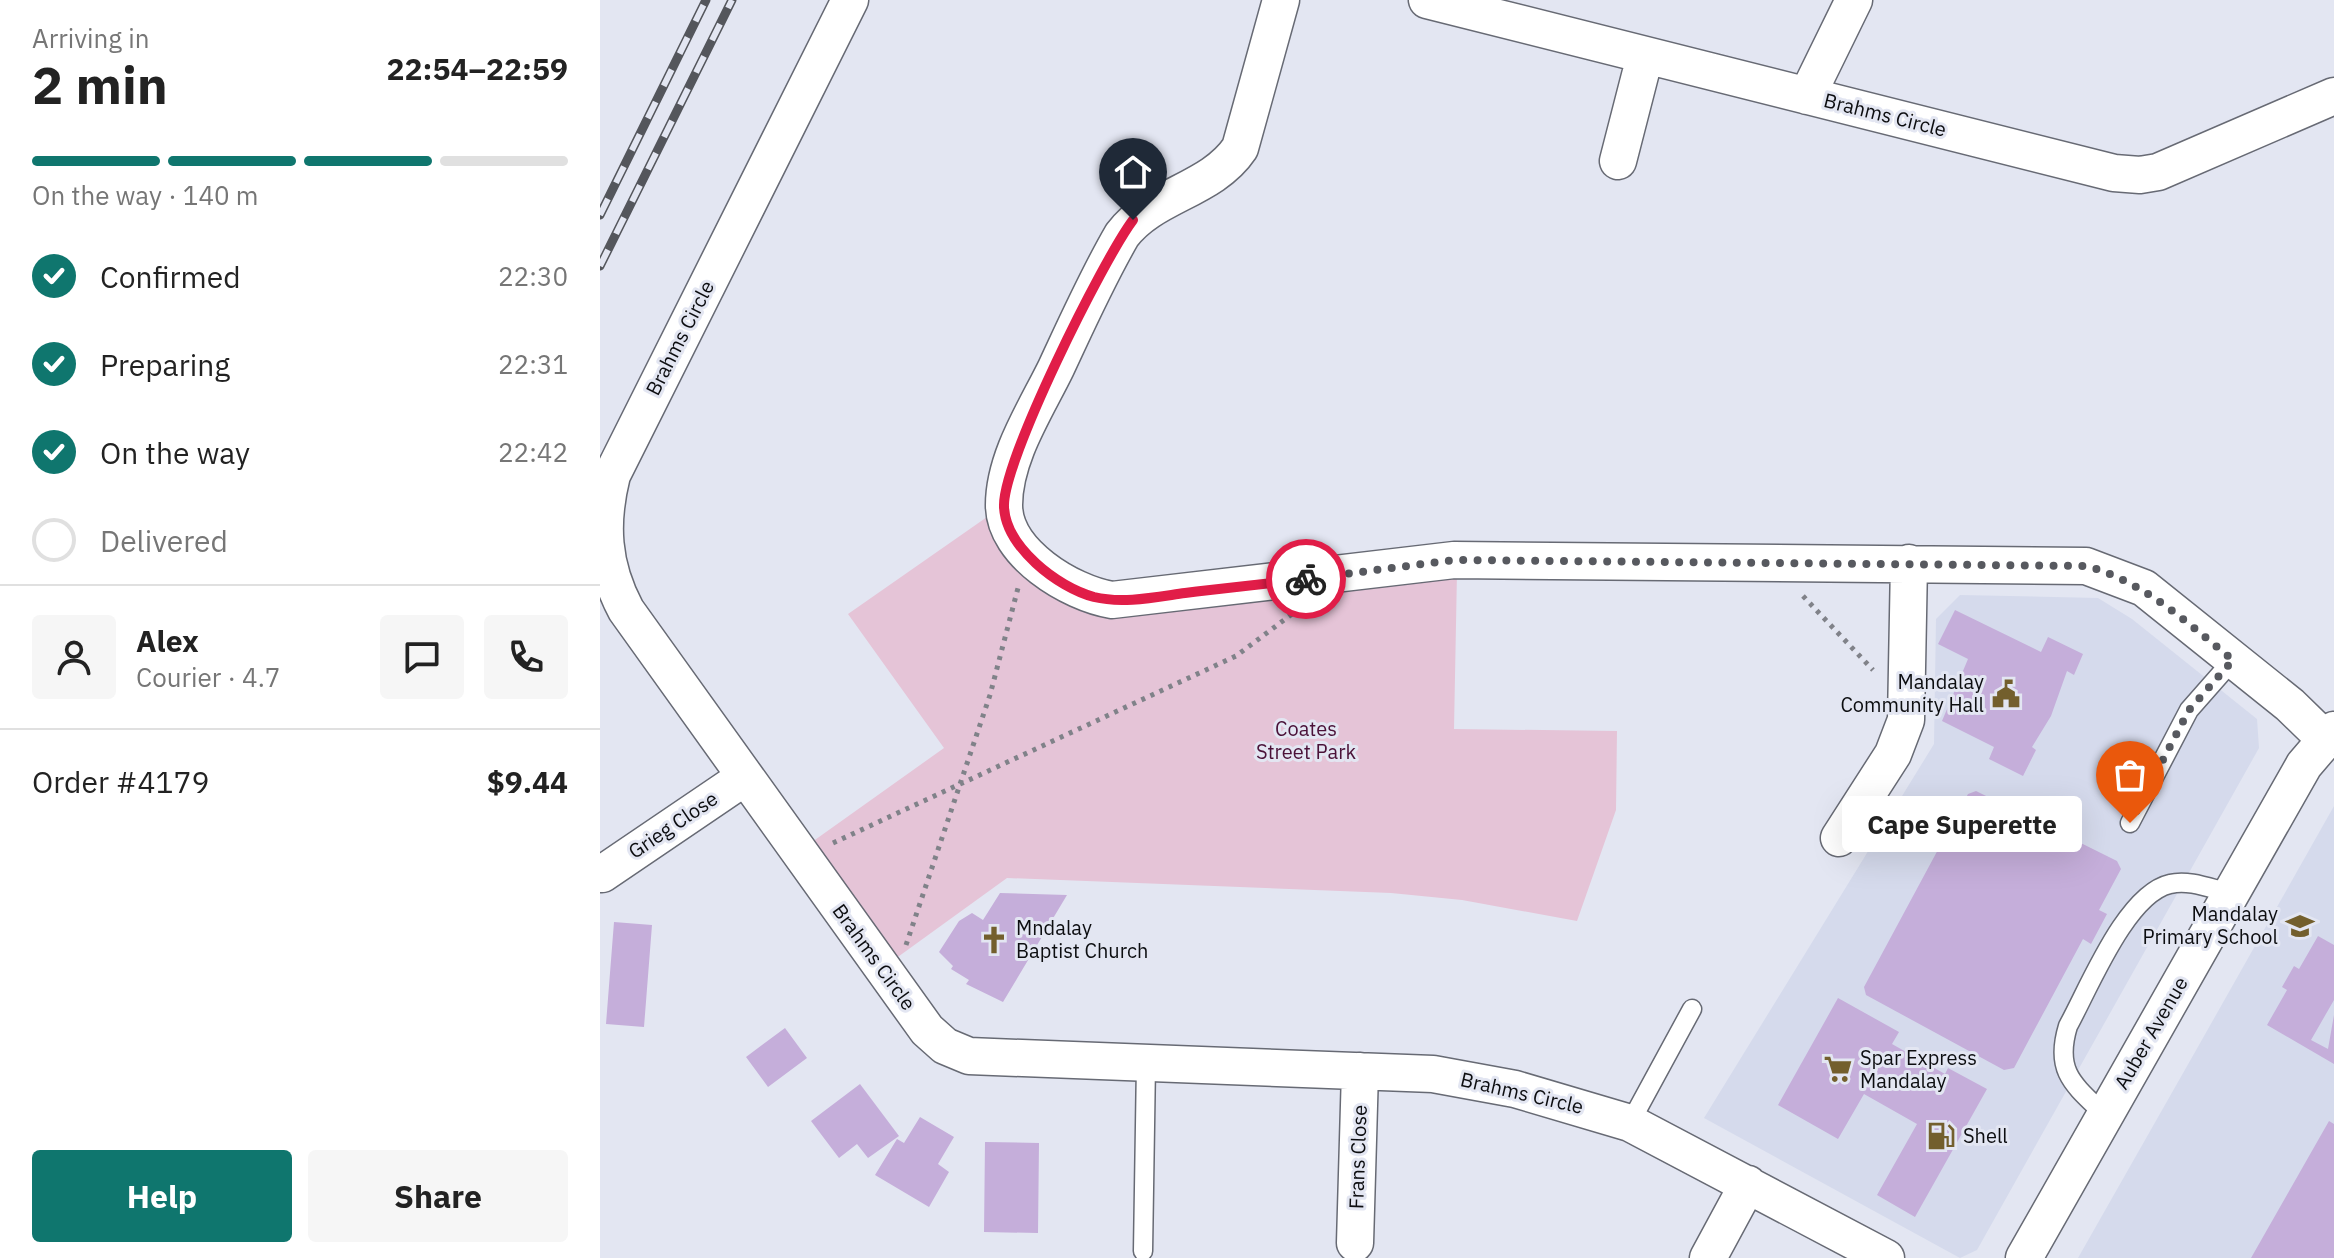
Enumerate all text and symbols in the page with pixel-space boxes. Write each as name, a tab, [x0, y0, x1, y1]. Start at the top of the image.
text: Arriving in	[32, 21, 149, 55]
text: 22:54–22:59	[387, 49, 568, 88]
text: 2 min	[32, 51, 168, 118]
street label: Brahms Circle	[1821, 86, 1949, 143]
pin	[1099, 138, 1167, 220]
icon: home	[1111, 150, 1155, 194]
text: On the way · 140 m	[32, 178, 258, 212]
icon: check	[32, 254, 76, 298]
text: Confirmed	[100, 257, 241, 296]
text: 22:30	[498, 259, 568, 293]
street label: Brahms Circle	[639, 276, 720, 400]
icon: check	[32, 342, 76, 386]
text: Preparing	[100, 345, 230, 384]
text: 22:31	[498, 347, 568, 381]
icon: check	[32, 430, 76, 474]
text: On the way	[100, 433, 250, 472]
text: 22:42	[498, 435, 568, 469]
text: Delivered	[100, 521, 228, 560]
courier	[1266, 539, 1346, 619]
icon: bike	[1284, 557, 1328, 601]
button: person	[32, 615, 116, 699]
button: chat	[380, 615, 464, 699]
button: phone	[484, 615, 568, 699]
text: Alex	[136, 621, 199, 660]
text: Courier · 4.7	[136, 660, 280, 694]
place label: Mandalay Community Hall	[1840, 668, 1984, 718]
public building icon: Mandalay Community Hall	[1991, 679, 2021, 709]
park label: Coates Street Park	[1256, 715, 1356, 765]
pin	[2096, 741, 2164, 823]
icon: bag	[2108, 753, 2152, 797]
text: Order #4179	[32, 762, 209, 801]
text: $9.44	[487, 762, 568, 801]
street label: Grieg Close	[623, 785, 723, 864]
callout: Cape Superette	[1842, 795, 2082, 851]
text: Cape Superette	[1867, 807, 2057, 841]
street label: Brahms Circle	[827, 898, 922, 1015]
place label: Mandalay Primary School	[2142, 900, 2278, 950]
school or university icon: Mandalay Primary School	[2285, 911, 2315, 941]
place label: Mndalay Baptist Church	[1016, 914, 1148, 964]
church icon: Mndalay Baptist Church	[979, 925, 1009, 955]
street label: Auber Avenue	[2107, 972, 2194, 1094]
place label: Spar Express Mandalay	[1860, 1044, 1977, 1094]
supermarket icon: Spar Express Mandalay	[1823, 1054, 1853, 1084]
street label: Brahms Circle	[1458, 1065, 1586, 1120]
street label: Frans Close	[1342, 1104, 1373, 1210]
fuel station icon: Shell	[1926, 1121, 1956, 1151]
place label: Shell	[1963, 1122, 2008, 1149]
button: Help	[32, 1150, 292, 1242]
button: Share	[308, 1150, 568, 1242]

